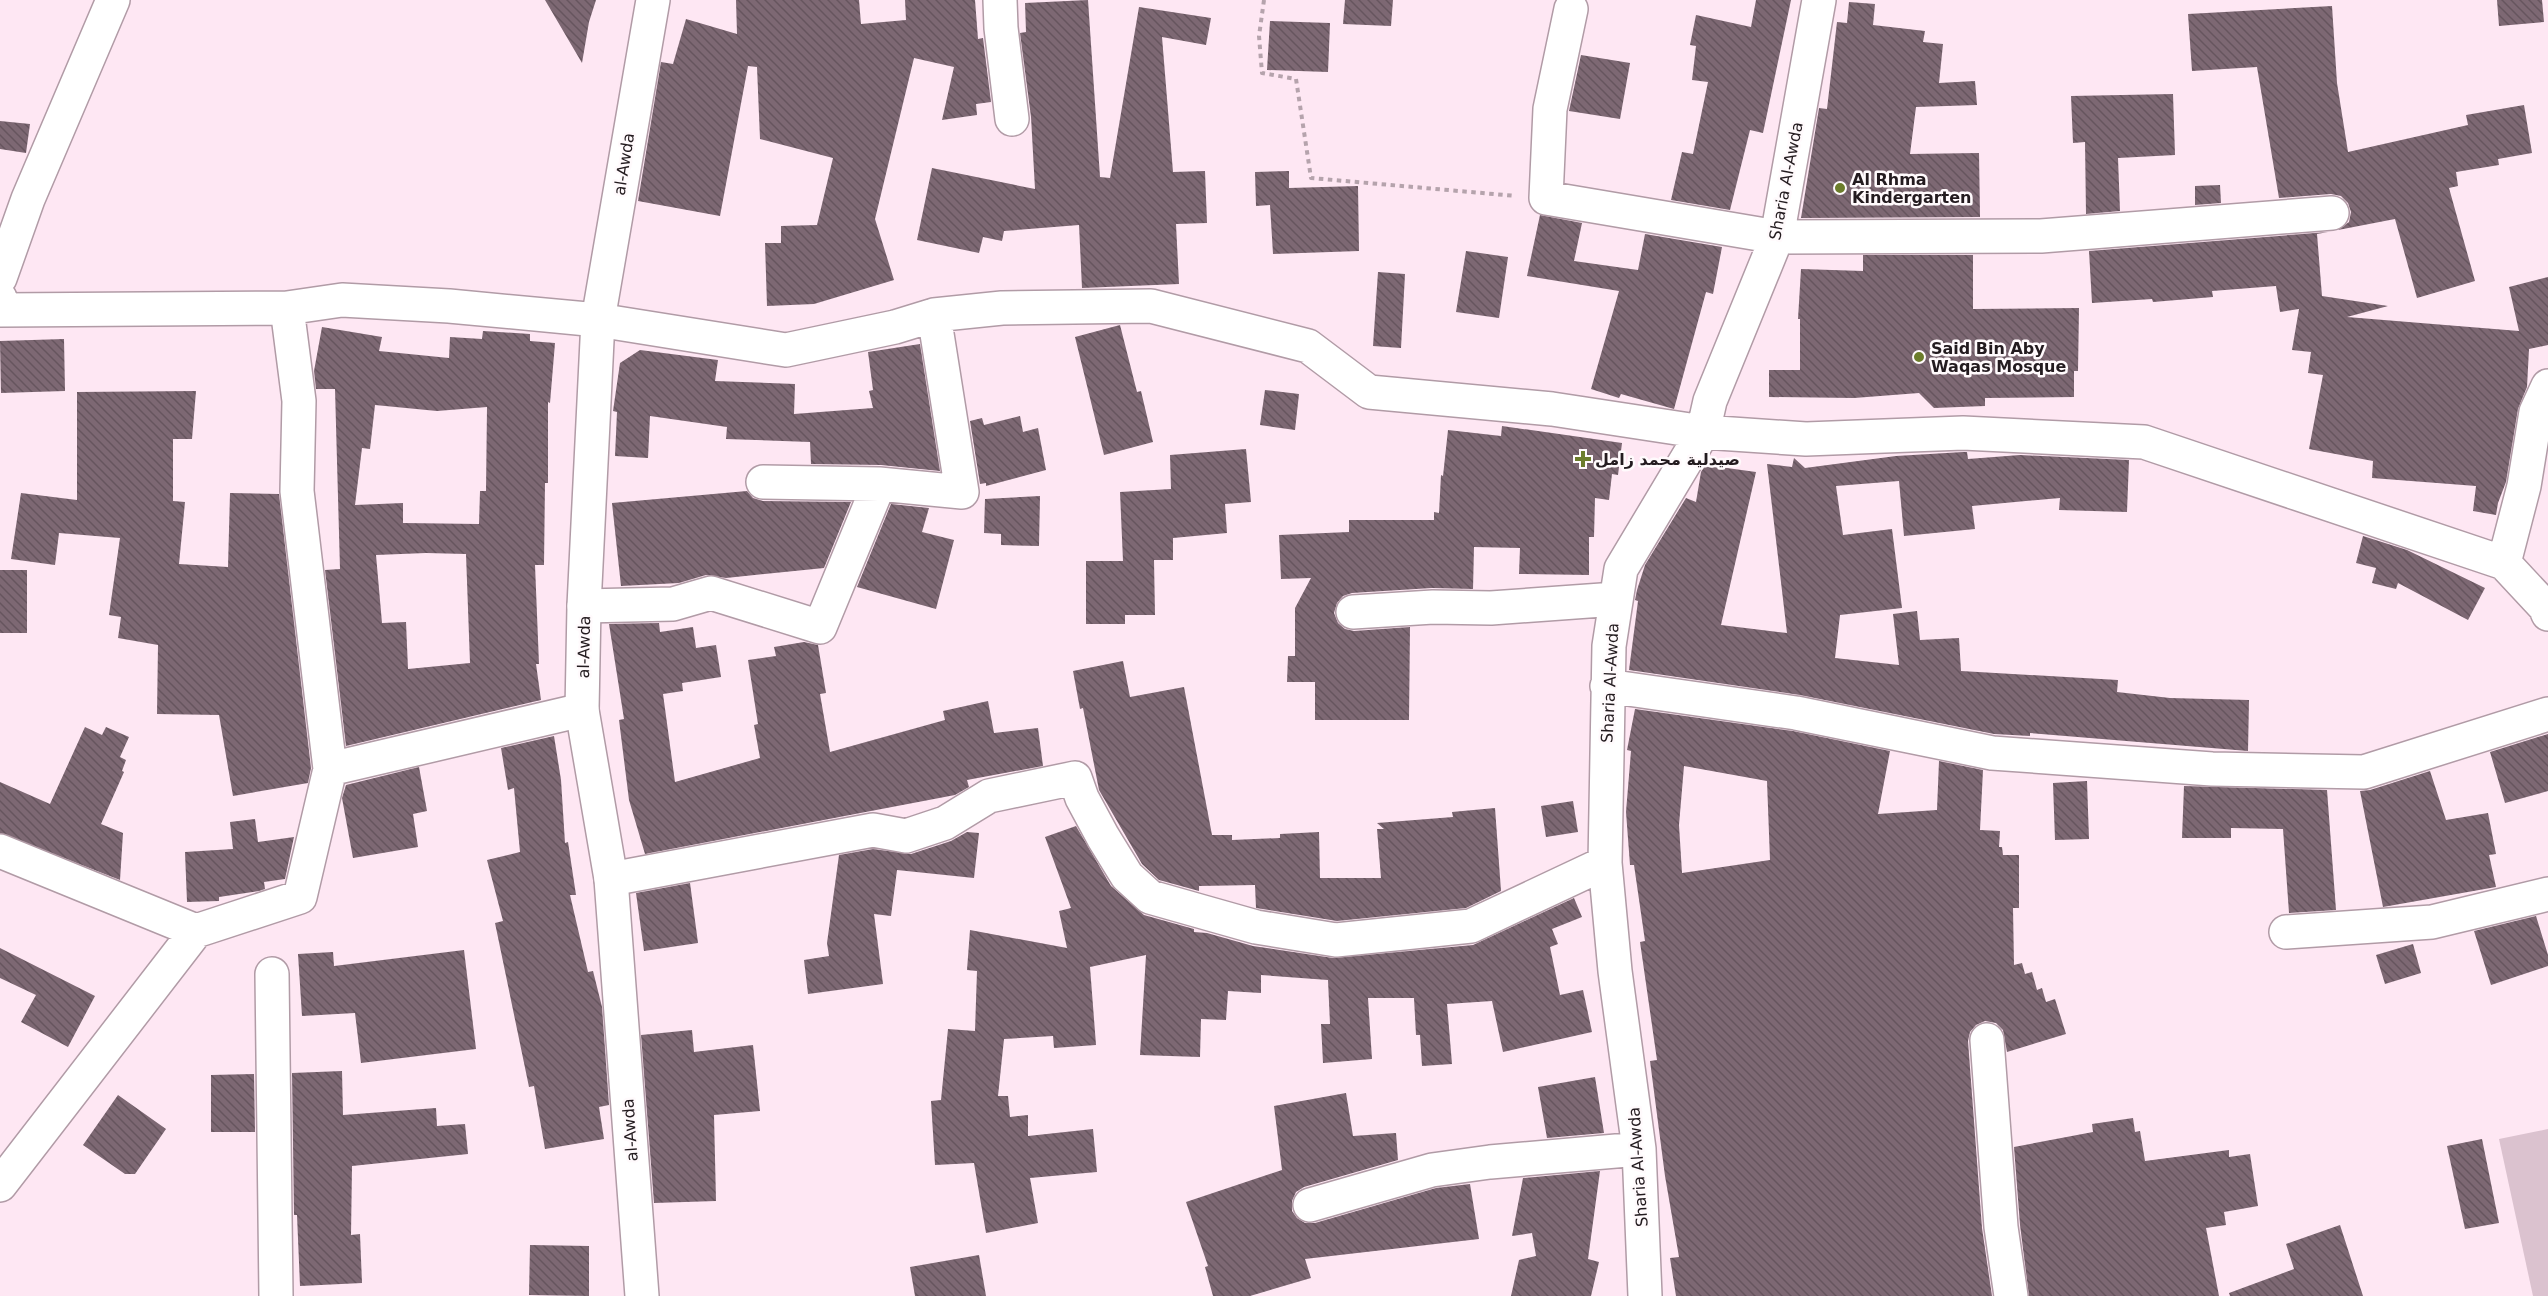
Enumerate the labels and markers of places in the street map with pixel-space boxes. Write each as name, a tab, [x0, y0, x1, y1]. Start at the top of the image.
place label: Al Rhma Kindergarten	[1852, 170, 1972, 207]
marker: Al Rhma Kindergarten	[1833, 181, 1847, 195]
place label: Said Bin Aby Waqas Mosque	[1931, 339, 2067, 376]
marker: Said Bin Aby Waqas Mosque	[1912, 350, 1926, 364]
place label: صيدلية محمد زامل	[1595, 450, 1740, 469]
marker: صيدلية محمد زامل	[1576, 452, 1590, 466]

